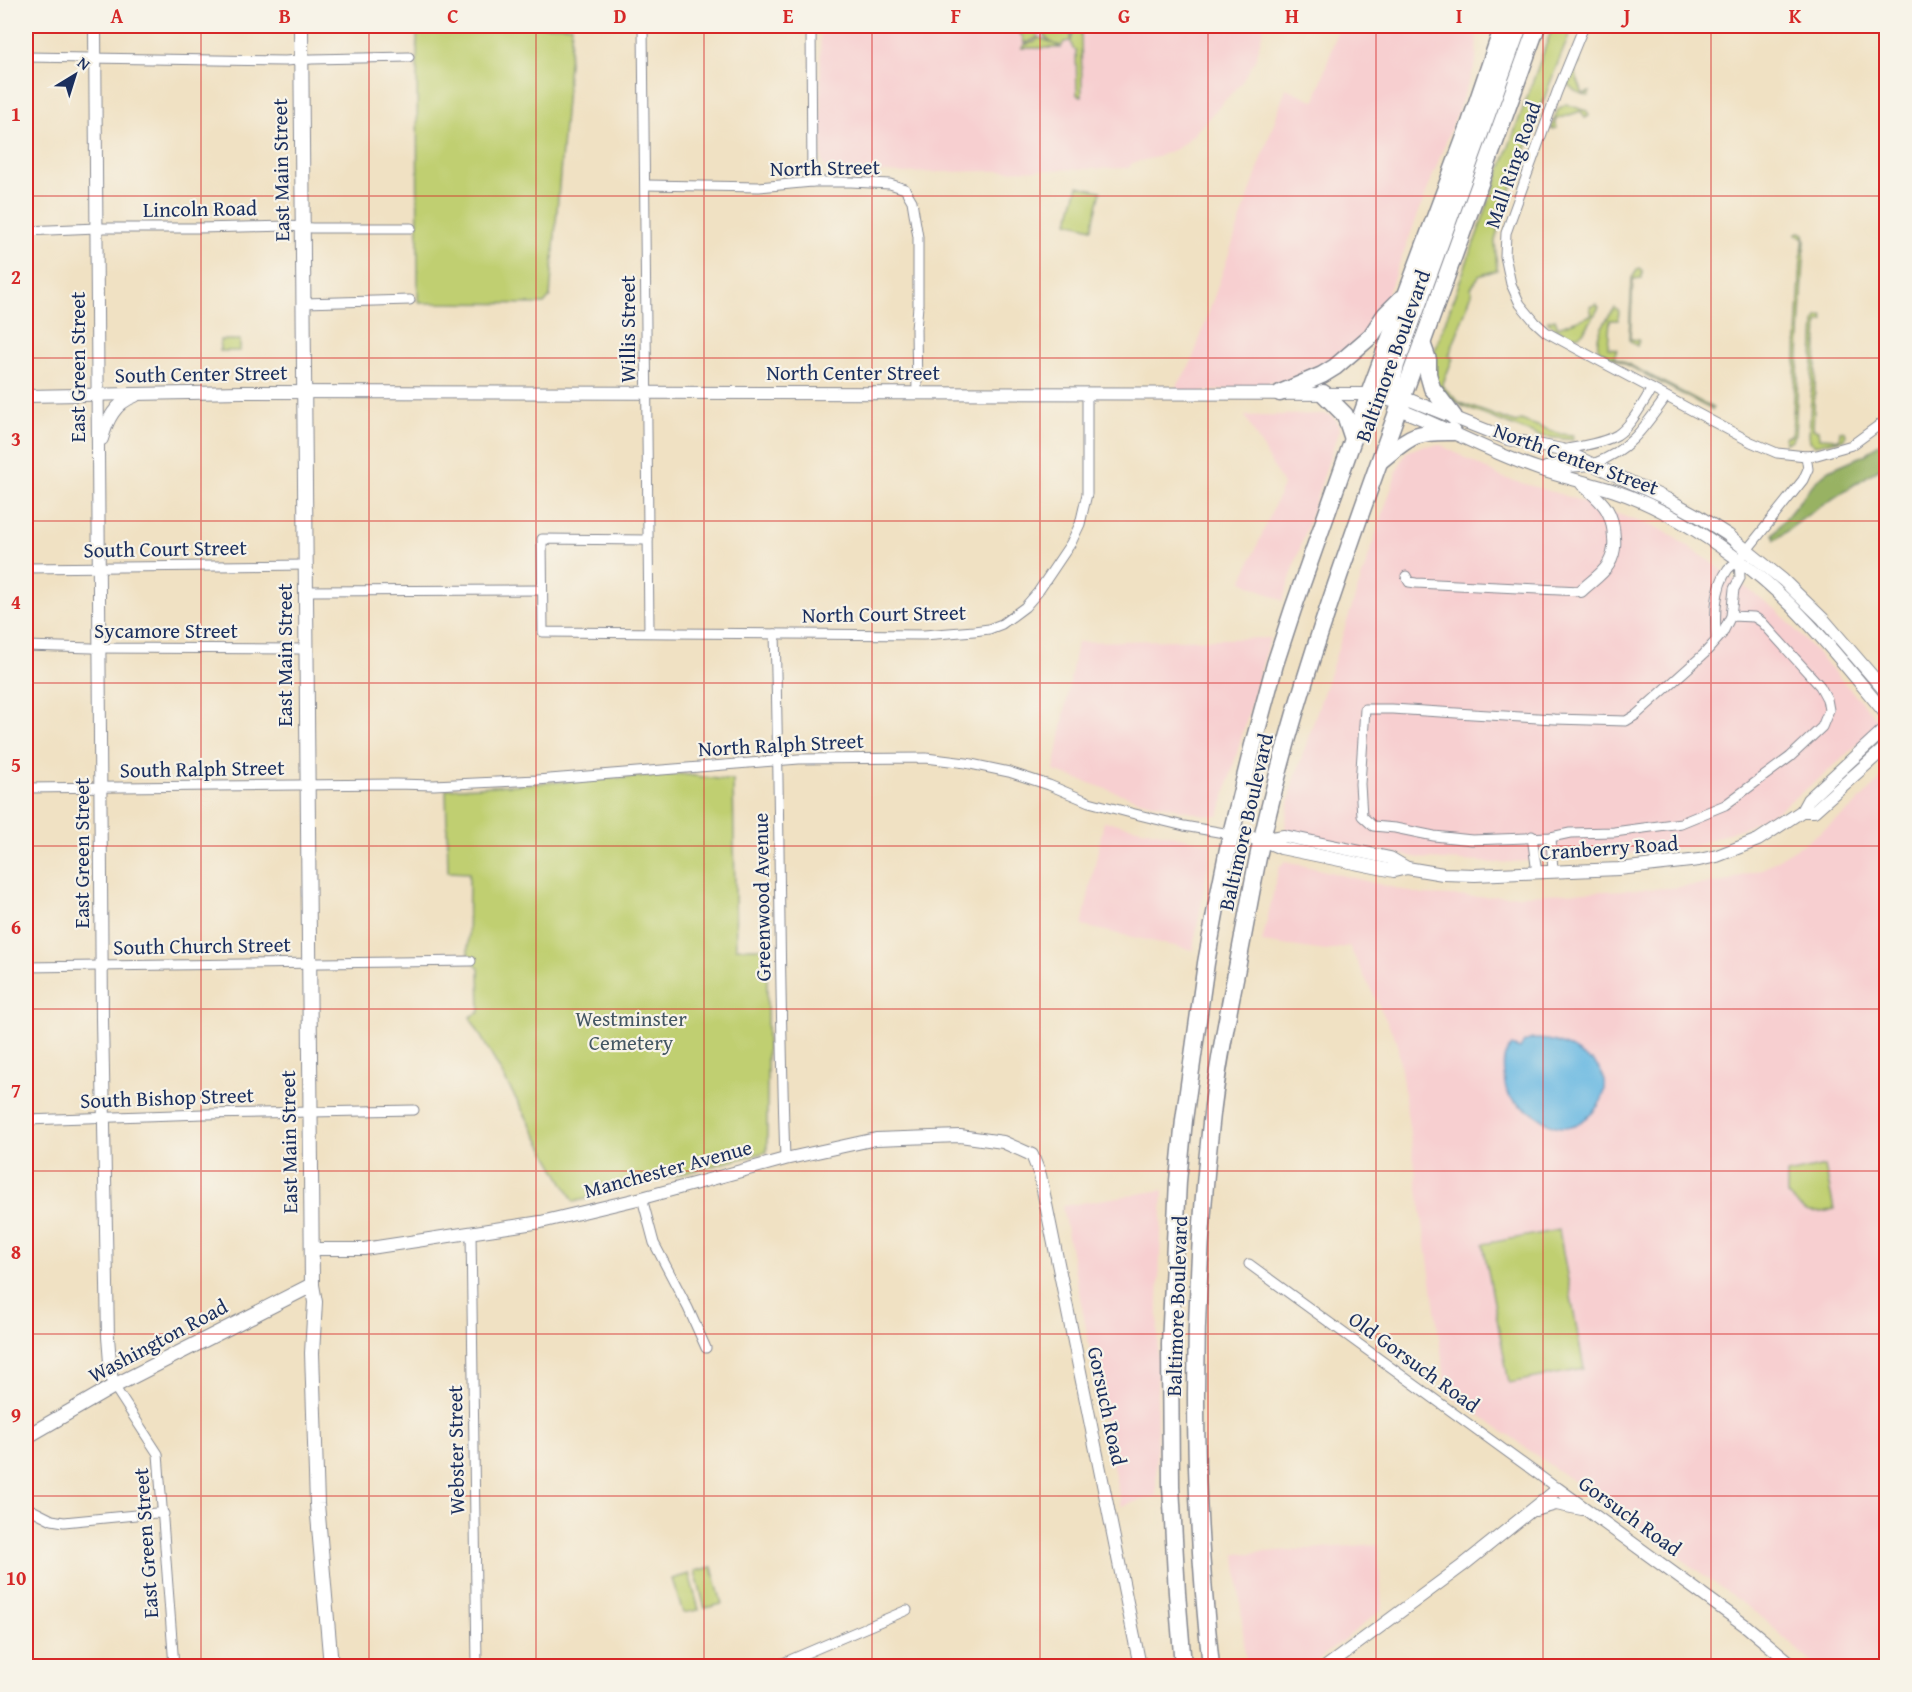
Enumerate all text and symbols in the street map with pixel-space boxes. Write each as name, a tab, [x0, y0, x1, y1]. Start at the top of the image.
text: A	[111, 1, 124, 30]
text: B	[279, 1, 291, 30]
text: C	[447, 1, 459, 30]
text: D	[613, 1, 627, 30]
text: E	[783, 1, 794, 30]
text: F	[951, 1, 961, 30]
text: G	[1118, 1, 1130, 30]
text: H	[1285, 1, 1299, 30]
text: I	[1456, 1, 1462, 30]
text: J	[1621, 1, 1631, 30]
text: K	[1789, 1, 1802, 30]
north arrow	[45, 45, 105, 105]
text: N	[73, 50, 96, 76]
street label: Mall Ring Road	[1476, 96, 1549, 232]
street label: East Main Street	[264, 97, 297, 242]
text: 1	[11, 99, 21, 128]
street label: North Street	[770, 151, 881, 184]
street label: Lincoln Road	[143, 192, 258, 225]
text: 2	[11, 262, 21, 291]
street label: Baltimore Boulevard	[1347, 265, 1438, 446]
street label: Willis Street	[612, 275, 643, 383]
street label: East Green Street	[62, 291, 93, 442]
street label: South Center Street	[114, 356, 288, 391]
street label: North Center Street	[766, 357, 940, 388]
street label: North Center Street	[1489, 414, 1664, 503]
text: 3	[11, 424, 21, 453]
street label: South Court Street	[83, 532, 248, 565]
street label: East Main Street	[269, 583, 300, 727]
text: 4	[11, 587, 21, 616]
street label: North Court Street	[802, 597, 967, 630]
street label: Sycamore Street	[94, 615, 238, 646]
street label: North Ralph Street	[697, 725, 865, 764]
street label: Baltimore Boulevard	[1210, 729, 1281, 914]
text: 5	[11, 750, 21, 779]
street label: South Ralph Street	[119, 752, 285, 785]
street label: East Green Street	[66, 777, 97, 928]
street label: Greenwood Avenue	[745, 812, 778, 982]
street label: Cranberry Road	[1539, 827, 1680, 868]
text: 6	[11, 912, 21, 941]
street label: South Church Street	[113, 928, 292, 963]
park label: Westminster Cemetery	[575, 1003, 687, 1058]
street label: East Main Street	[272, 1069, 305, 1214]
text: 7	[11, 1075, 21, 1104]
street label: South Bishop Street	[80, 1079, 255, 1116]
street label: Manchester Avenue	[580, 1131, 756, 1206]
street label: Baltimore Boulevard	[1158, 1214, 1195, 1397]
text: 8	[11, 1237, 21, 1266]
street label: Washington Road	[83, 1290, 234, 1390]
street label: Old Gorsuch Road	[1342, 1303, 1487, 1420]
street label: Gorsuch Road	[1080, 1344, 1135, 1469]
street label: Webster Street	[439, 1384, 472, 1515]
text: 9	[11, 1400, 21, 1429]
street label: East Green Street	[125, 1466, 166, 1619]
street label: Gorsuch Road	[1572, 1468, 1689, 1564]
text: 10	[6, 1563, 26, 1592]

